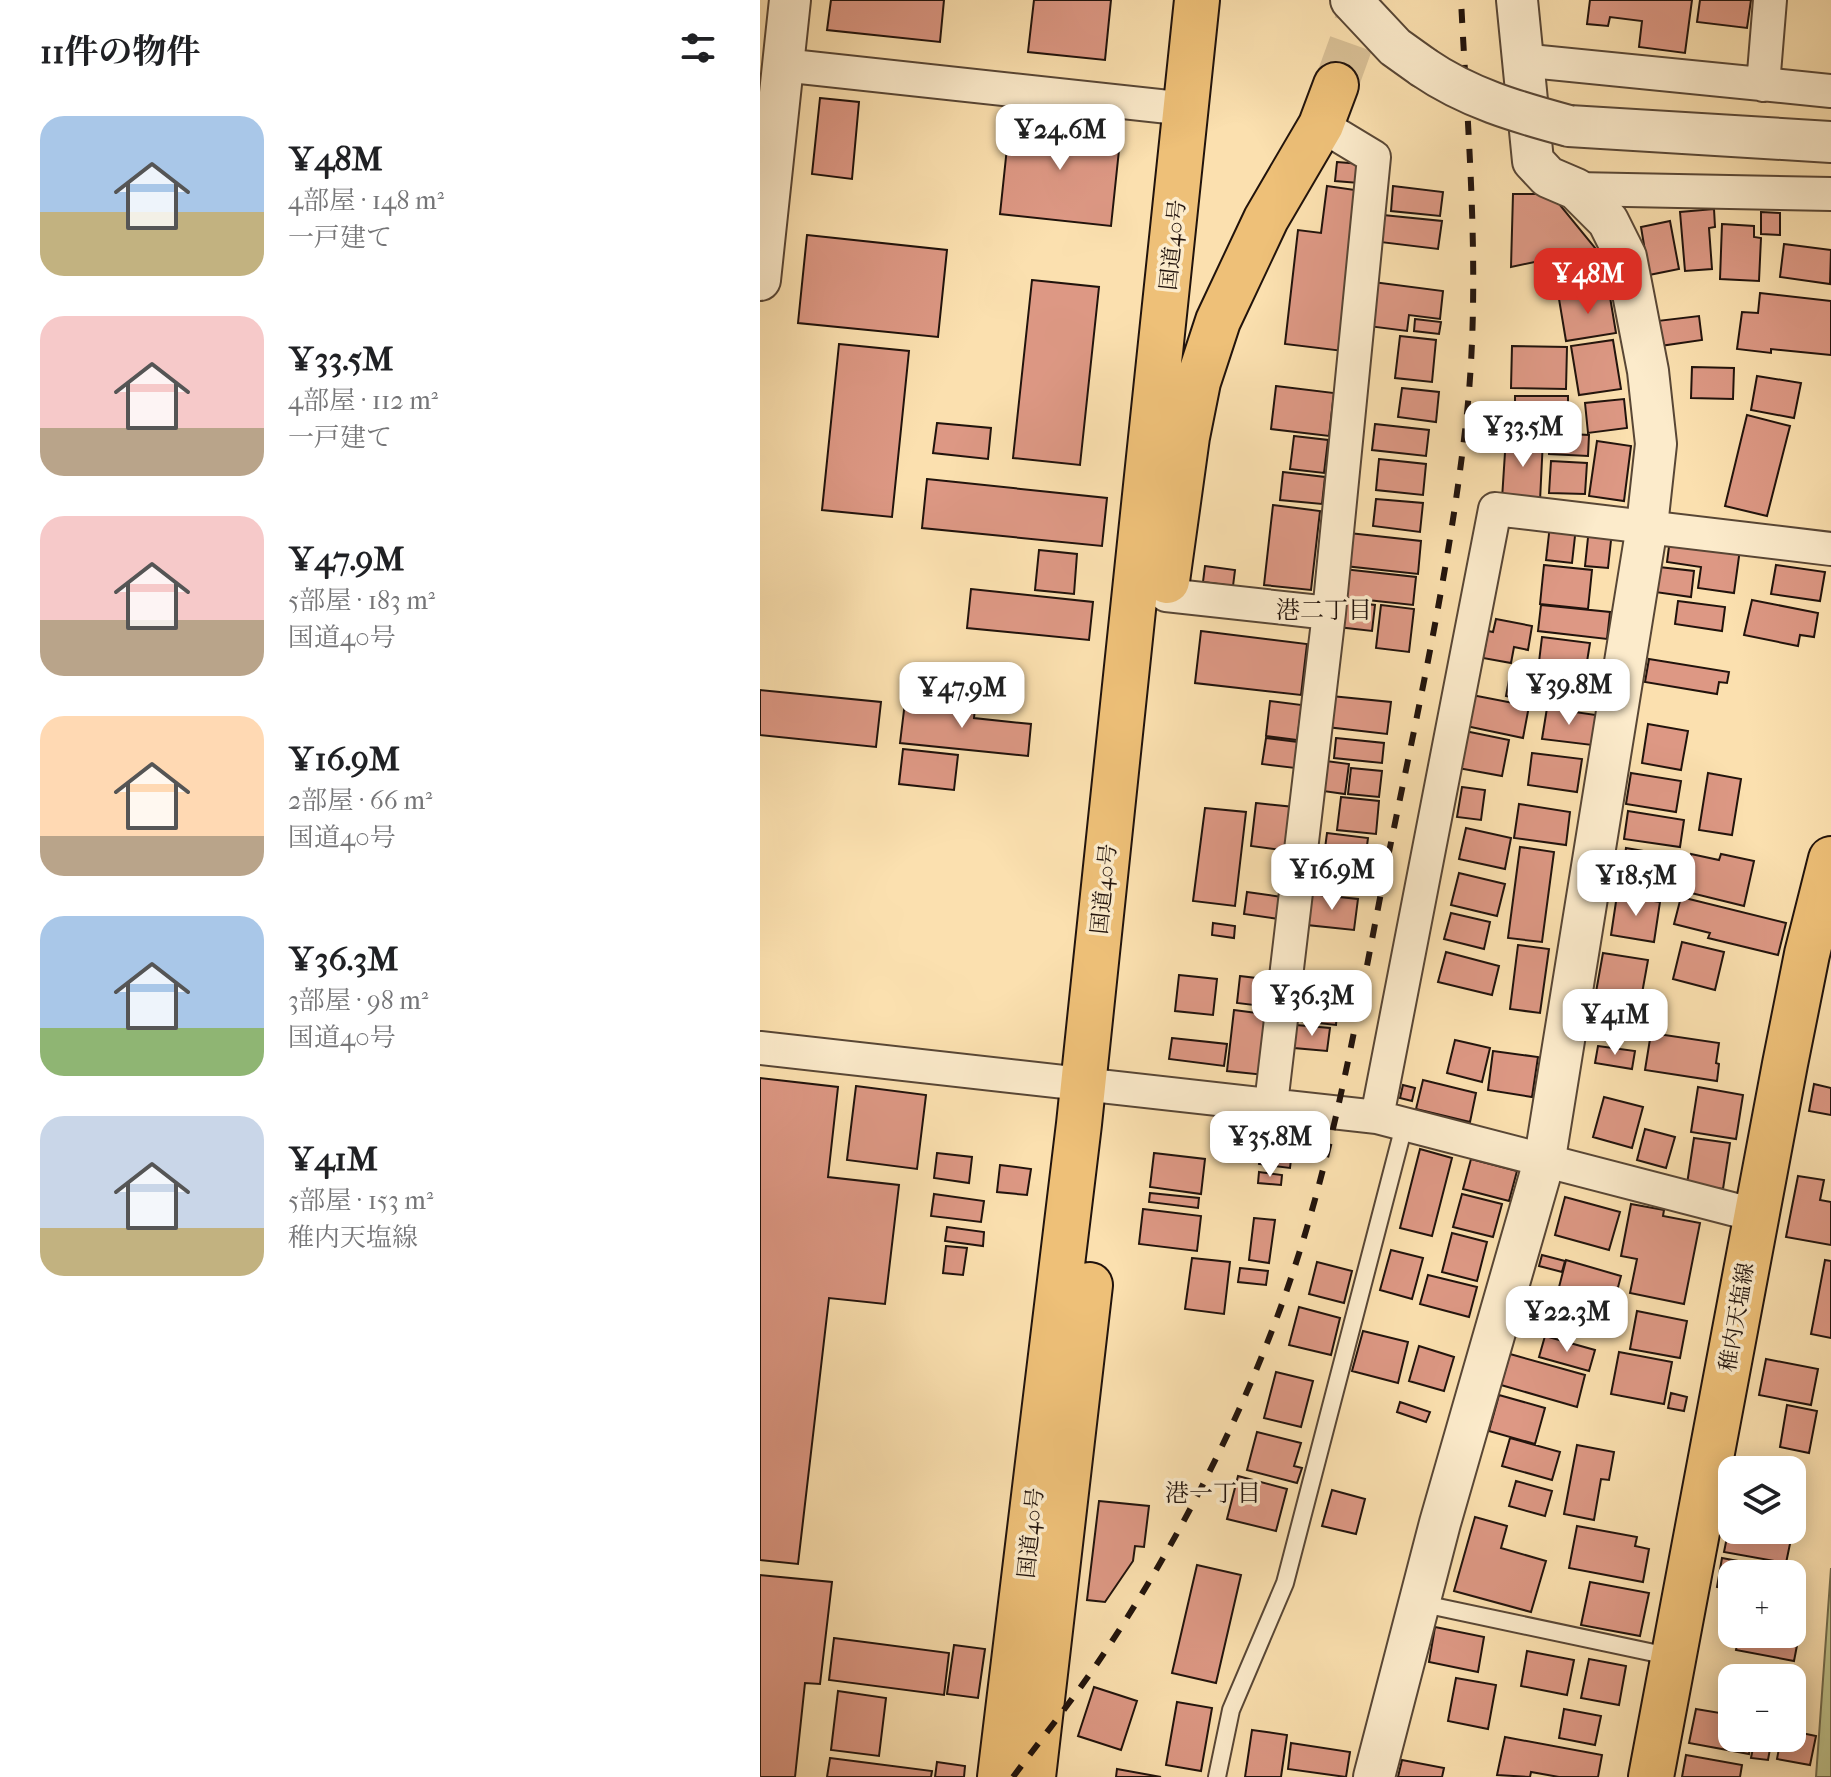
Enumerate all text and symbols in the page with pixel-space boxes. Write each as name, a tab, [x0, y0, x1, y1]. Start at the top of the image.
icon: filters	[676, 26, 720, 70]
text: 11件の物件	[40, 32, 200, 72]
pin: ¥24.6M	[995, 104, 1125, 172]
text: ¥24.6M	[1014, 114, 1106, 145]
text: ¥48M	[288, 139, 383, 179]
icon: home	[104, 148, 200, 244]
text: 4部屋 · 148 m²	[288, 185, 444, 216]
street label: 国道40号	[1155, 198, 1191, 292]
text: 一戸建て	[288, 222, 392, 253]
pin: ¥48M	[1541, 248, 1635, 316]
text: ¥48M	[1552, 258, 1624, 289]
text: ¥33.5M	[288, 339, 393, 379]
icon: home	[104, 348, 200, 444]
text: 4部屋 · 112 m²	[288, 385, 438, 416]
pin: ¥33.5M	[1458, 401, 1588, 469]
text: ¥33.5M	[1483, 411, 1563, 442]
text: 一戸建て	[288, 422, 392, 453]
text: ¥47.9M	[288, 539, 404, 579]
icon: home	[104, 548, 200, 644]
text: 5部屋 · 183 m²	[288, 585, 435, 616]
district label: 港二丁目	[1276, 596, 1372, 624]
text: 国道40号	[288, 622, 396, 653]
pin: ¥39.8M	[1504, 659, 1634, 727]
pin: ¥47.9M	[897, 662, 1027, 730]
text: ¥39.8M	[1526, 669, 1612, 700]
text: ¥47.9M	[917, 672, 1007, 703]
text: ¥16.9M	[288, 739, 400, 779]
icon: home	[104, 748, 200, 844]
text: 2部屋 · 66 m²	[288, 785, 432, 816]
text: 国道40号	[288, 822, 396, 853]
street label: 国道40号	[1086, 842, 1122, 936]
pin: ¥16.9M	[1267, 844, 1397, 912]
pin: ¥18.5M	[1571, 850, 1701, 918]
text: ¥16.9M	[1289, 854, 1375, 885]
text: ¥18.5M	[1595, 860, 1677, 891]
text: ¥36.3M	[288, 939, 398, 979]
icon: home	[104, 948, 200, 1044]
pin: ¥36.3M	[1247, 970, 1377, 1038]
text: ¥36.3M	[1270, 980, 1354, 1011]
text: 3部屋 · 98 m²	[288, 985, 428, 1016]
pin: ¥41M	[1568, 989, 1662, 1057]
text: ¥41M	[1581, 999, 1649, 1030]
text: 国道40号	[288, 1022, 396, 1053]
pin: ¥35.8M	[1205, 1111, 1335, 1179]
text: ¥35.8M	[1228, 1121, 1312, 1152]
text: ¥41M	[288, 1139, 378, 1179]
icon: home	[104, 1148, 200, 1244]
text: 5部屋 · 153 m²	[288, 1185, 433, 1216]
text: 稚内天塩線	[288, 1222, 418, 1253]
street label: 稚内天塩線	[1715, 1261, 1759, 1373]
pin: ¥22.3M	[1502, 1286, 1632, 1354]
text: ¥22.3M	[1524, 1296, 1610, 1327]
map controls	[1718, 1456, 1806, 1752]
button: layers	[1718, 1456, 1806, 1544]
district label: 港一丁目	[1165, 1479, 1261, 1507]
street label: 国道40号	[1013, 1486, 1049, 1580]
button: +	[1718, 1560, 1806, 1648]
button: −	[1718, 1664, 1806, 1752]

